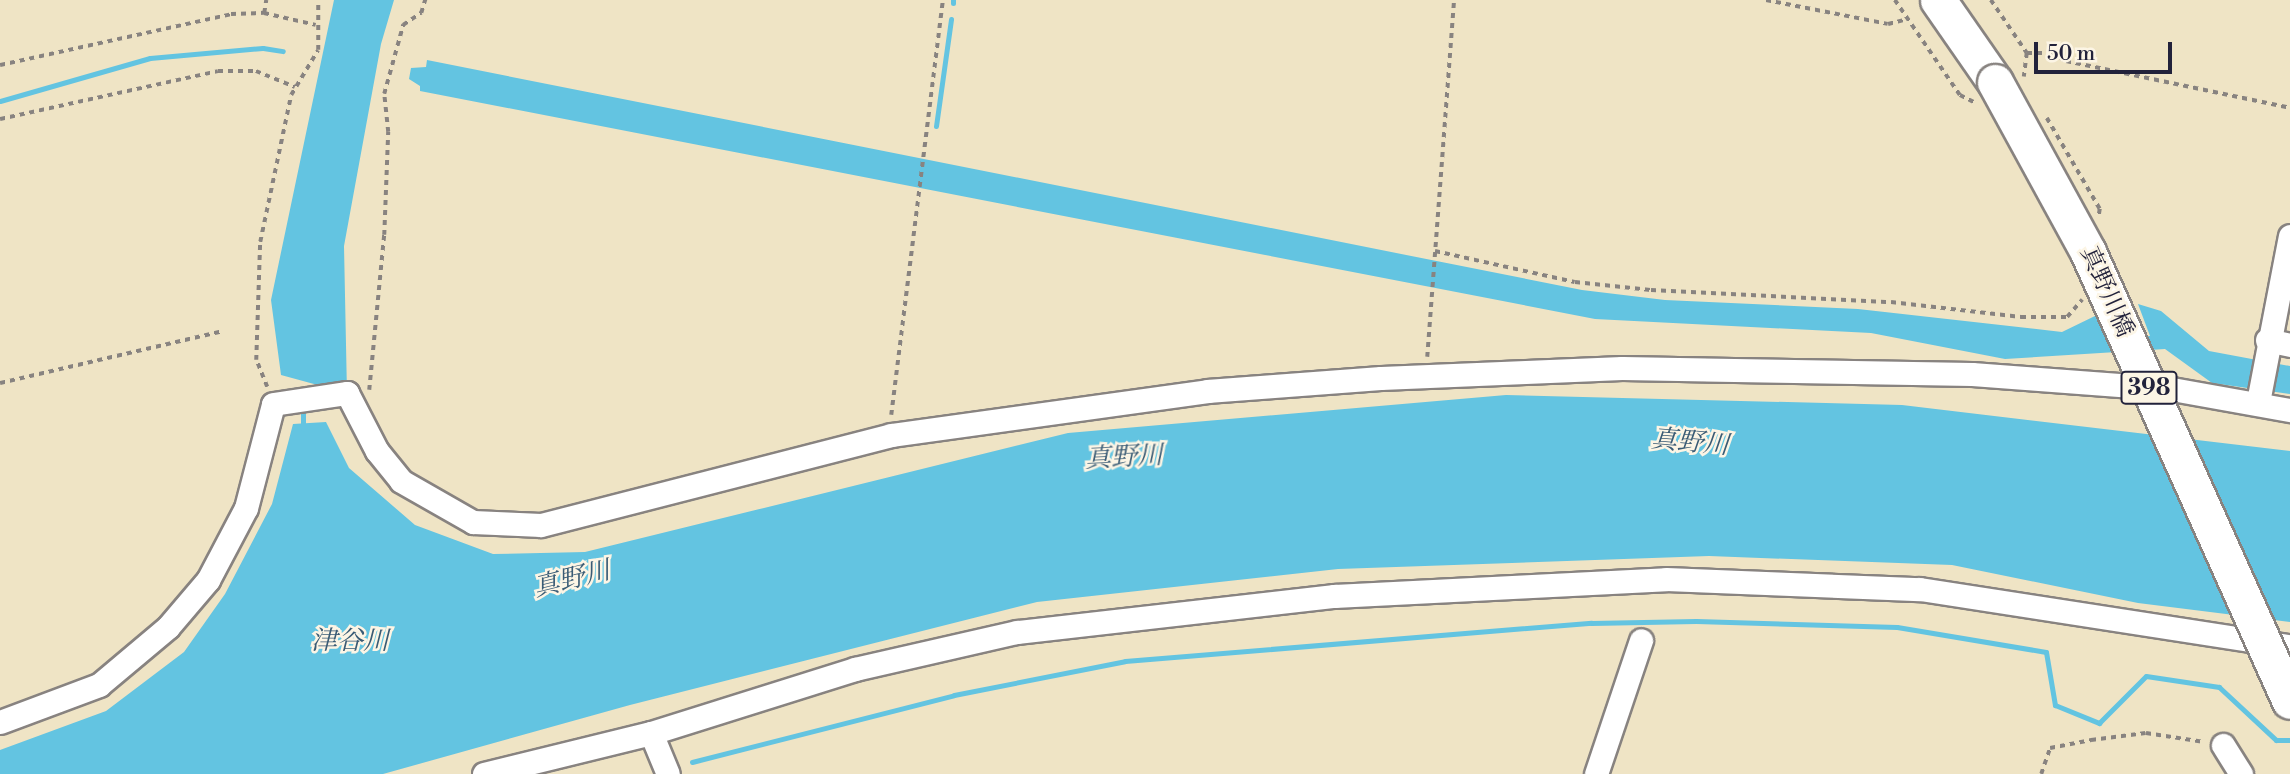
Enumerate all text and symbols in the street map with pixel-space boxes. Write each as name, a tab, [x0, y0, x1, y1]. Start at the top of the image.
scale bar	[2038, 28, 2176, 72]
text: 50 m	[2047, 41, 2095, 67]
street label: 真野川橋	[2073, 242, 2139, 342]
road number: 398	[2119, 368, 2179, 408]
water label: 真野川	[1650, 424, 1730, 462]
water label: 真野川	[1084, 440, 1164, 476]
water label: 真野川	[530, 555, 614, 605]
water label: 津谷川	[311, 626, 389, 658]

